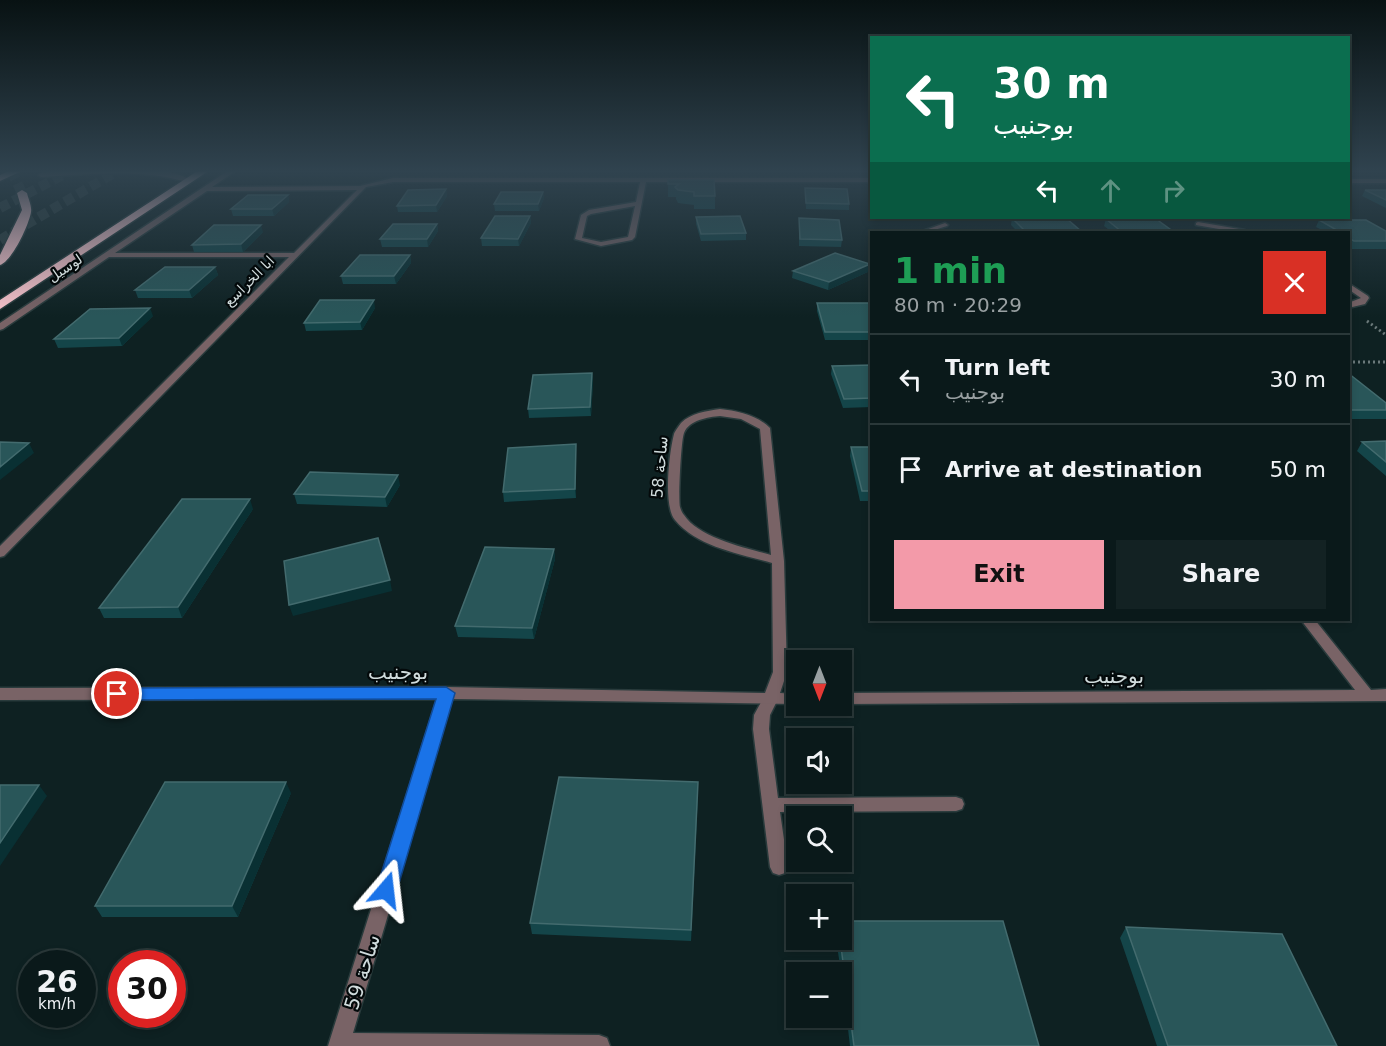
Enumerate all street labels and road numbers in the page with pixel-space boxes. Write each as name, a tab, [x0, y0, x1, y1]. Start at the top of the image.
street label: لوسيل	[45, 251, 86, 286]
street label: ابا الخراسع	[221, 253, 278, 310]
street label: ساحة 58	[647, 435, 672, 499]
street label: بوجنيب	[368, 660, 428, 684]
street label: بوجنيب	[1084, 664, 1144, 688]
street label: ساحة 59	[339, 931, 385, 1013]

